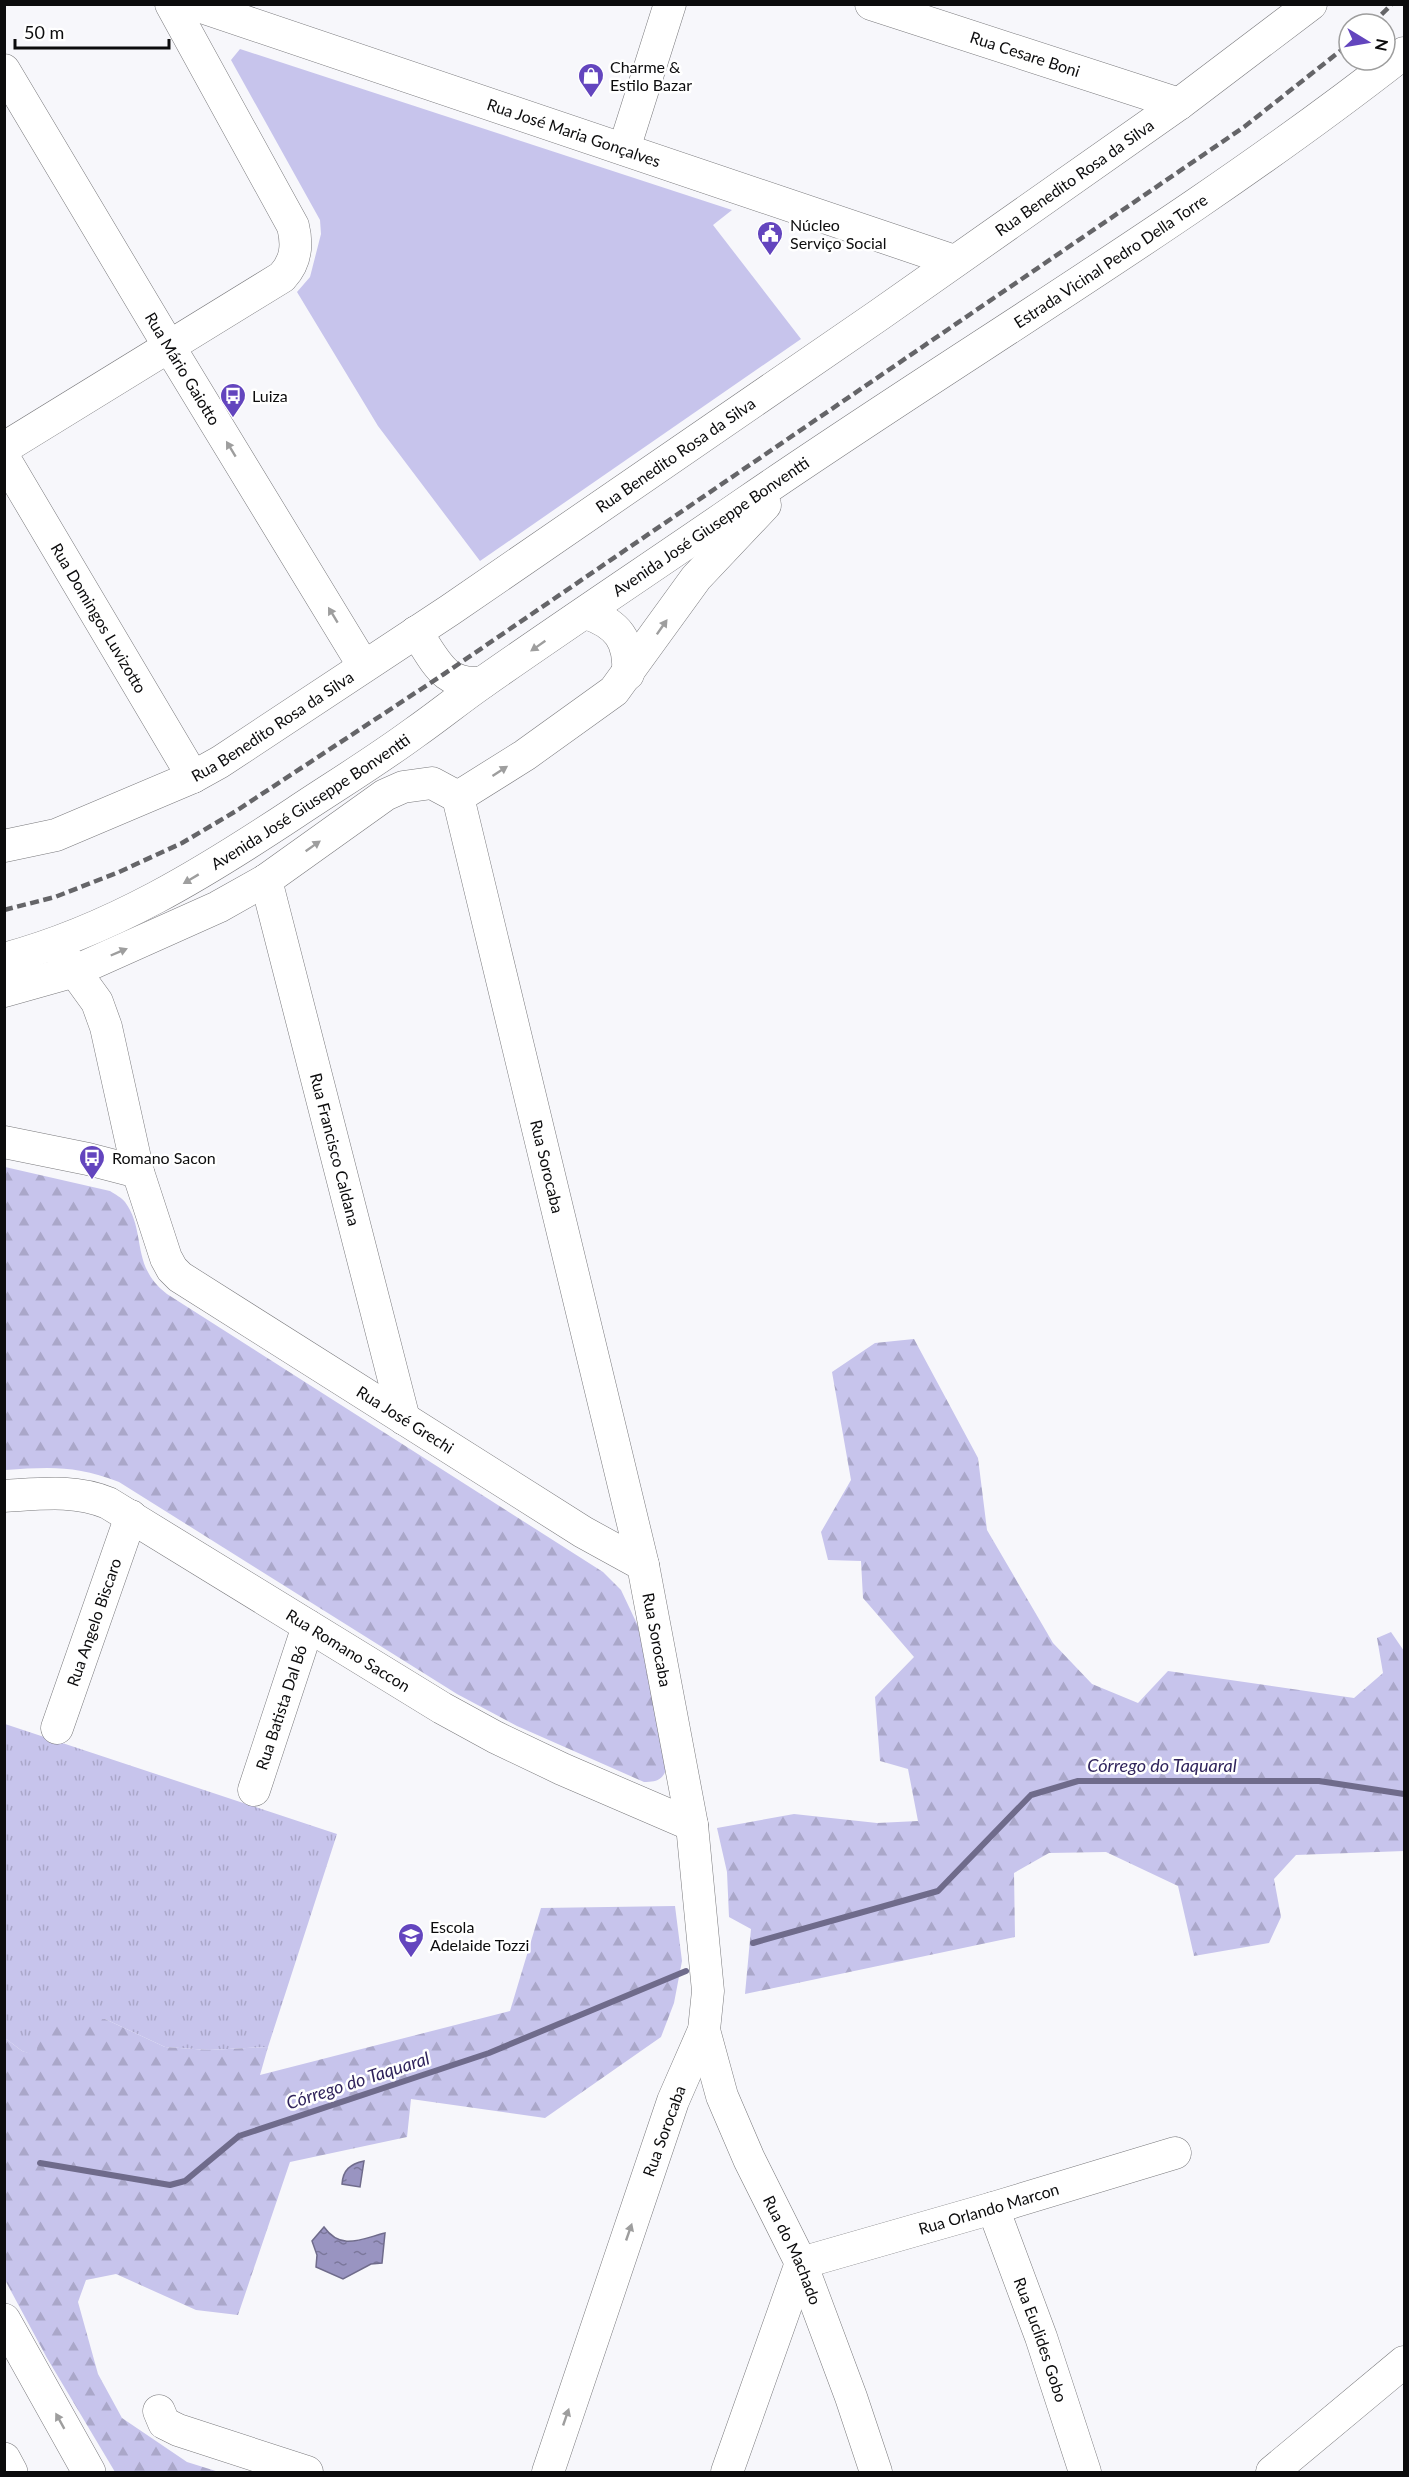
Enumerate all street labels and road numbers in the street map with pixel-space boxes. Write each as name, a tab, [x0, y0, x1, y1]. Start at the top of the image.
street label: Rua Cesare Boni	[968, 27, 1083, 80]
street label: Rua José Maria Gonçalves	[485, 94, 663, 170]
street label: Rua Benedito Rosa da Silva	[991, 115, 1157, 239]
street label: Estrada Vicinal Pedro Della Torre	[1010, 189, 1211, 331]
street label: Rua Mário Gaiotto	[142, 309, 225, 428]
street label: Rua Benedito Rosa da Silva	[592, 393, 758, 516]
street label: Avenida José Giuseppe Bonventti	[609, 452, 812, 600]
street label: Rua Domingos Luvizotto	[48, 539, 151, 696]
street label: Rua Benedito Rosa da Silva	[188, 667, 357, 785]
street label: Avenida José Giuseppe Bonventti	[207, 729, 413, 873]
street label: Rua Francisco Caldana	[307, 1071, 364, 1228]
street label: Rua Sorocaba	[527, 1118, 568, 1215]
street label: Rua José Grechi	[354, 1381, 458, 1457]
street label: Rua Angelo Biscaro	[62, 1555, 125, 1689]
street label: Rua Sorocaba	[639, 1591, 676, 1688]
street label: Rua Romano Saccon	[283, 1605, 414, 1695]
street label: Rua Batista Dal Bó	[251, 1642, 310, 1772]
street label: Rua Sorocaba	[638, 2083, 689, 2179]
street label: Rua Orlando Marcon	[916, 2179, 1061, 2238]
street label: Rua do Machado	[760, 2192, 826, 2307]
street label: Rua Euclides Gobo	[1011, 2274, 1072, 2404]

